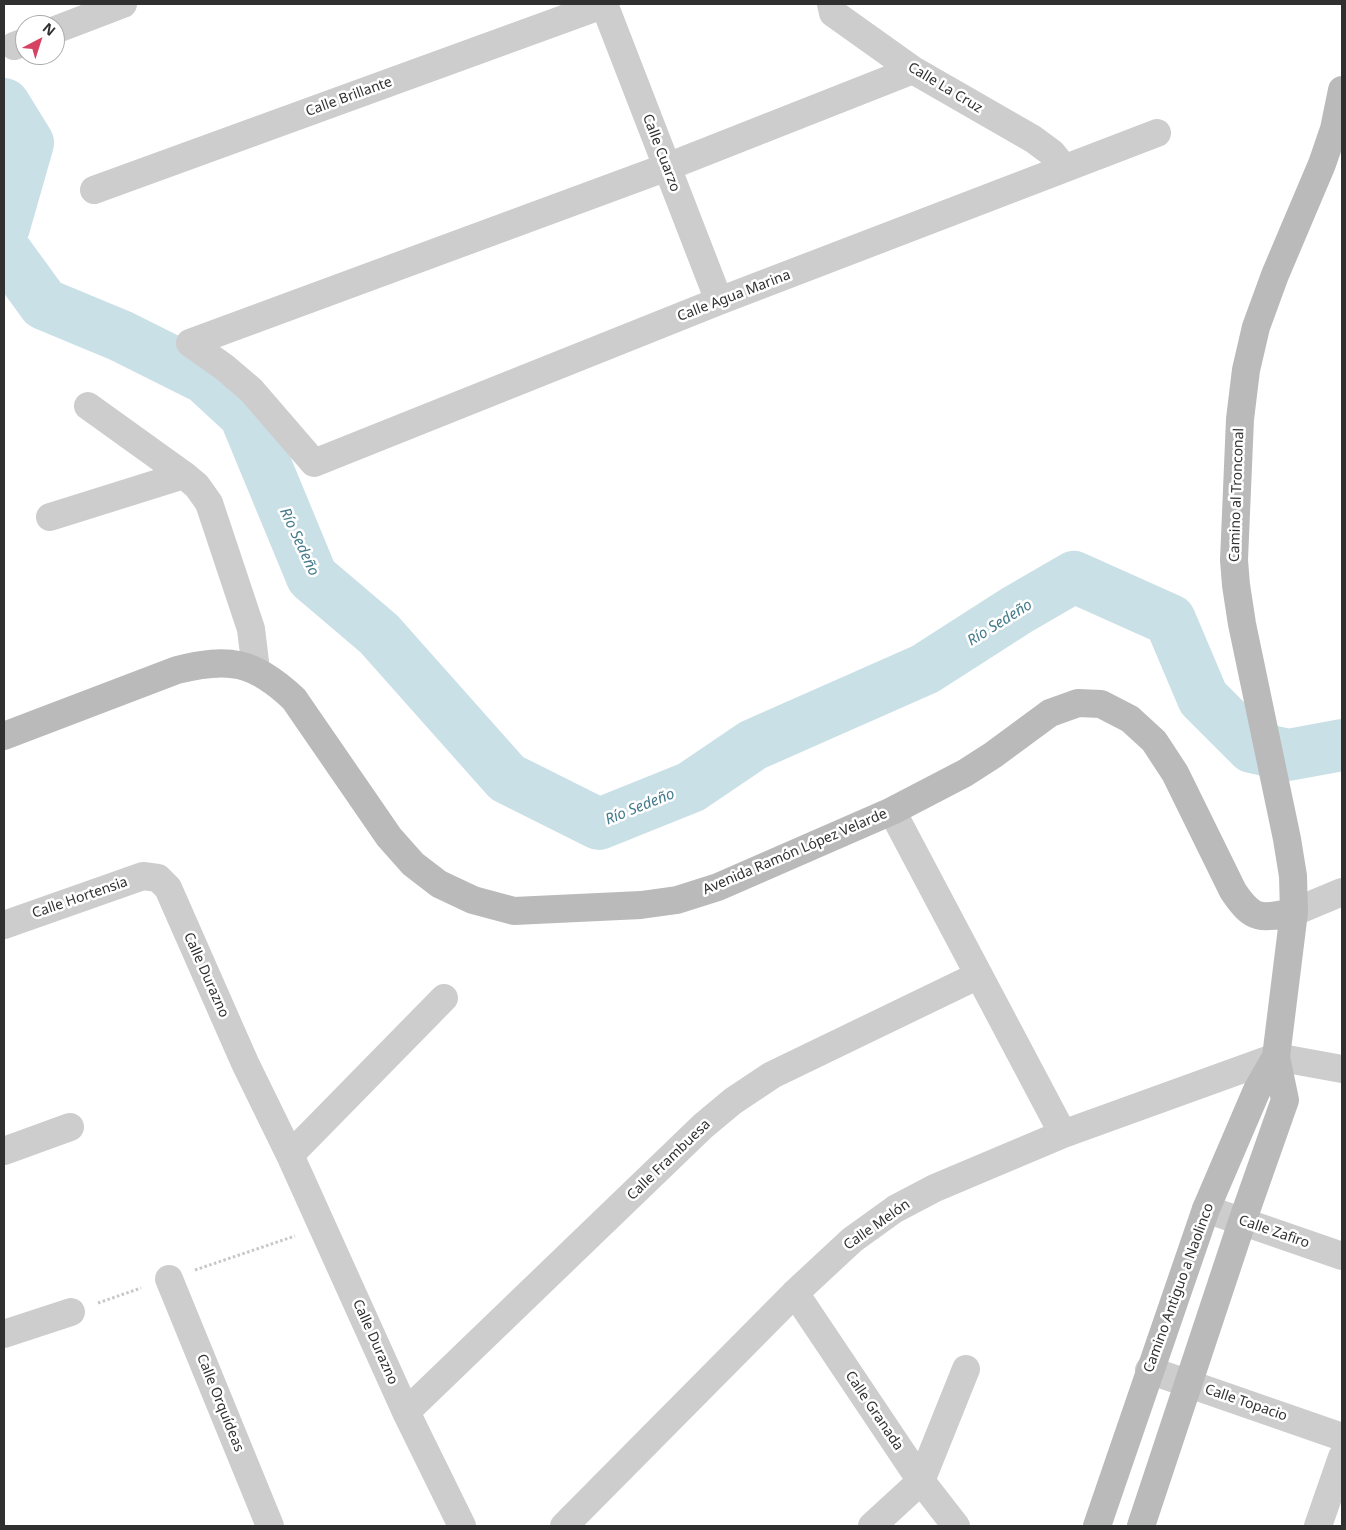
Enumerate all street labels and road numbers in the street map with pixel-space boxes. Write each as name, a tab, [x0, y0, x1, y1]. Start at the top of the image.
street label: Calle La Cruz	[905, 59, 985, 117]
street label: Calle Brillante	[304, 74, 394, 120]
street label: Calle Cuarzo	[639, 112, 683, 194]
street label: Calle Agua Marina	[675, 267, 793, 325]
street label: Camino al Tronconal	[1226, 428, 1248, 562]
street label: Avenida Ramón López Velarde	[700, 805, 890, 899]
street label: Calle Hortensia	[30, 874, 130, 922]
street label: Calle Durazno	[180, 930, 232, 1020]
street label: Calle Frambuesa	[624, 1116, 714, 1204]
street label: Calle Melón	[841, 1196, 913, 1254]
street label: Camino Antiguo a Naolinco	[1140, 1201, 1218, 1375]
street label: Calle Zafiro	[1236, 1212, 1312, 1252]
street label: Calle Durazno	[349, 1297, 401, 1387]
street label: Calle Orquídeas	[193, 1352, 247, 1454]
street label: Calle Granada	[841, 1368, 907, 1454]
street label: Calle Topacio	[1203, 1381, 1289, 1425]

